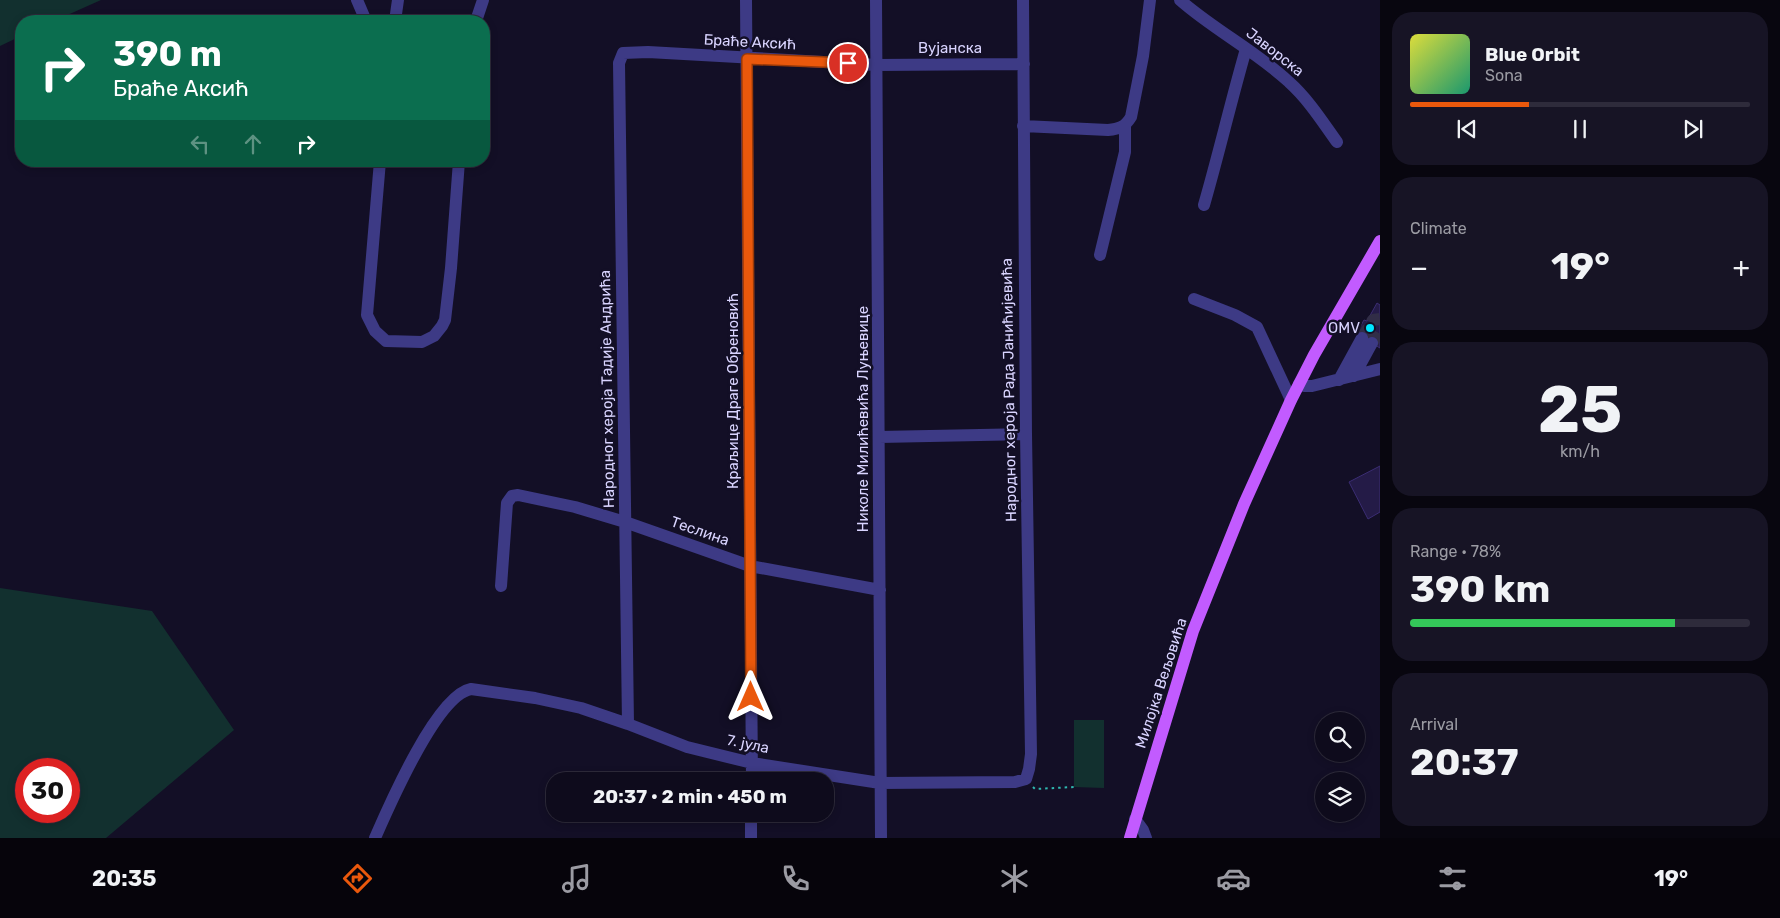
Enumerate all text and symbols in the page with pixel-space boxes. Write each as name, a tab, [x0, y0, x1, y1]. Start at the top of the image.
street label: Јаворска	[1243, 24, 1307, 80]
street label: Браће Аксић	[703, 31, 797, 53]
text: 390 m	[113, 33, 222, 75]
icon: right	[30, 35, 95, 100]
street label: Вујанска	[918, 39, 982, 57]
pin	[827, 42, 869, 84]
text: Blue Orbit	[1485, 43, 1580, 66]
icon: arrive	[834, 49, 862, 77]
text: Sona	[1485, 66, 1523, 85]
text: Браће Аксић	[113, 75, 249, 102]
icon: previous	[1453, 115, 1481, 143]
icon: pause	[1566, 115, 1594, 143]
icon: next	[1679, 115, 1707, 143]
icon: left	[186, 130, 214, 158]
icon: ahead	[239, 130, 267, 158]
icon: right	[292, 130, 320, 158]
text: Climate	[1410, 219, 1467, 238]
text: 19°	[1551, 243, 1610, 289]
text: −	[1410, 251, 1428, 284]
text: +	[1733, 251, 1750, 284]
street label: Народног хероја Рада Јанићијевића	[998, 258, 1020, 522]
street label: Народног хероја Тадије Андрића	[596, 270, 618, 508]
street label: Краљице Драге Обреновић	[724, 293, 742, 489]
street label: Николе Милићевића Луњевице	[854, 306, 872, 532]
place label: OMV	[1328, 319, 1360, 337]
marker: OMV	[1364, 322, 1376, 334]
text: 25	[1538, 371, 1622, 448]
text: km/h	[1560, 442, 1600, 461]
street label: Теслина	[668, 513, 732, 549]
text: Range · 78%	[1410, 542, 1501, 561]
text: 390 km	[1410, 566, 1550, 612]
street label: Милојка Вељовића	[1131, 616, 1191, 750]
position arrow	[724, 670, 776, 722]
map controls	[1315, 712, 1365, 822]
button: search	[1315, 712, 1365, 762]
text: Arrival	[1410, 715, 1458, 734]
street label: 7. јула	[725, 731, 771, 757]
text: 20:37	[1410, 739, 1518, 785]
speed limit sign: 30	[15, 758, 80, 823]
button: layers	[1315, 772, 1365, 822]
text: 20:37 · 2 min · 450 m	[593, 785, 787, 808]
icon: directions	[340, 861, 375, 896]
icon: music	[559, 861, 594, 896]
icon: phone	[778, 861, 813, 896]
icon: climate	[997, 861, 1032, 896]
icon: car	[1216, 861, 1251, 896]
icon: filters	[1435, 861, 1470, 896]
text: 20:35	[92, 865, 156, 892]
text: 19°	[1654, 865, 1688, 892]

